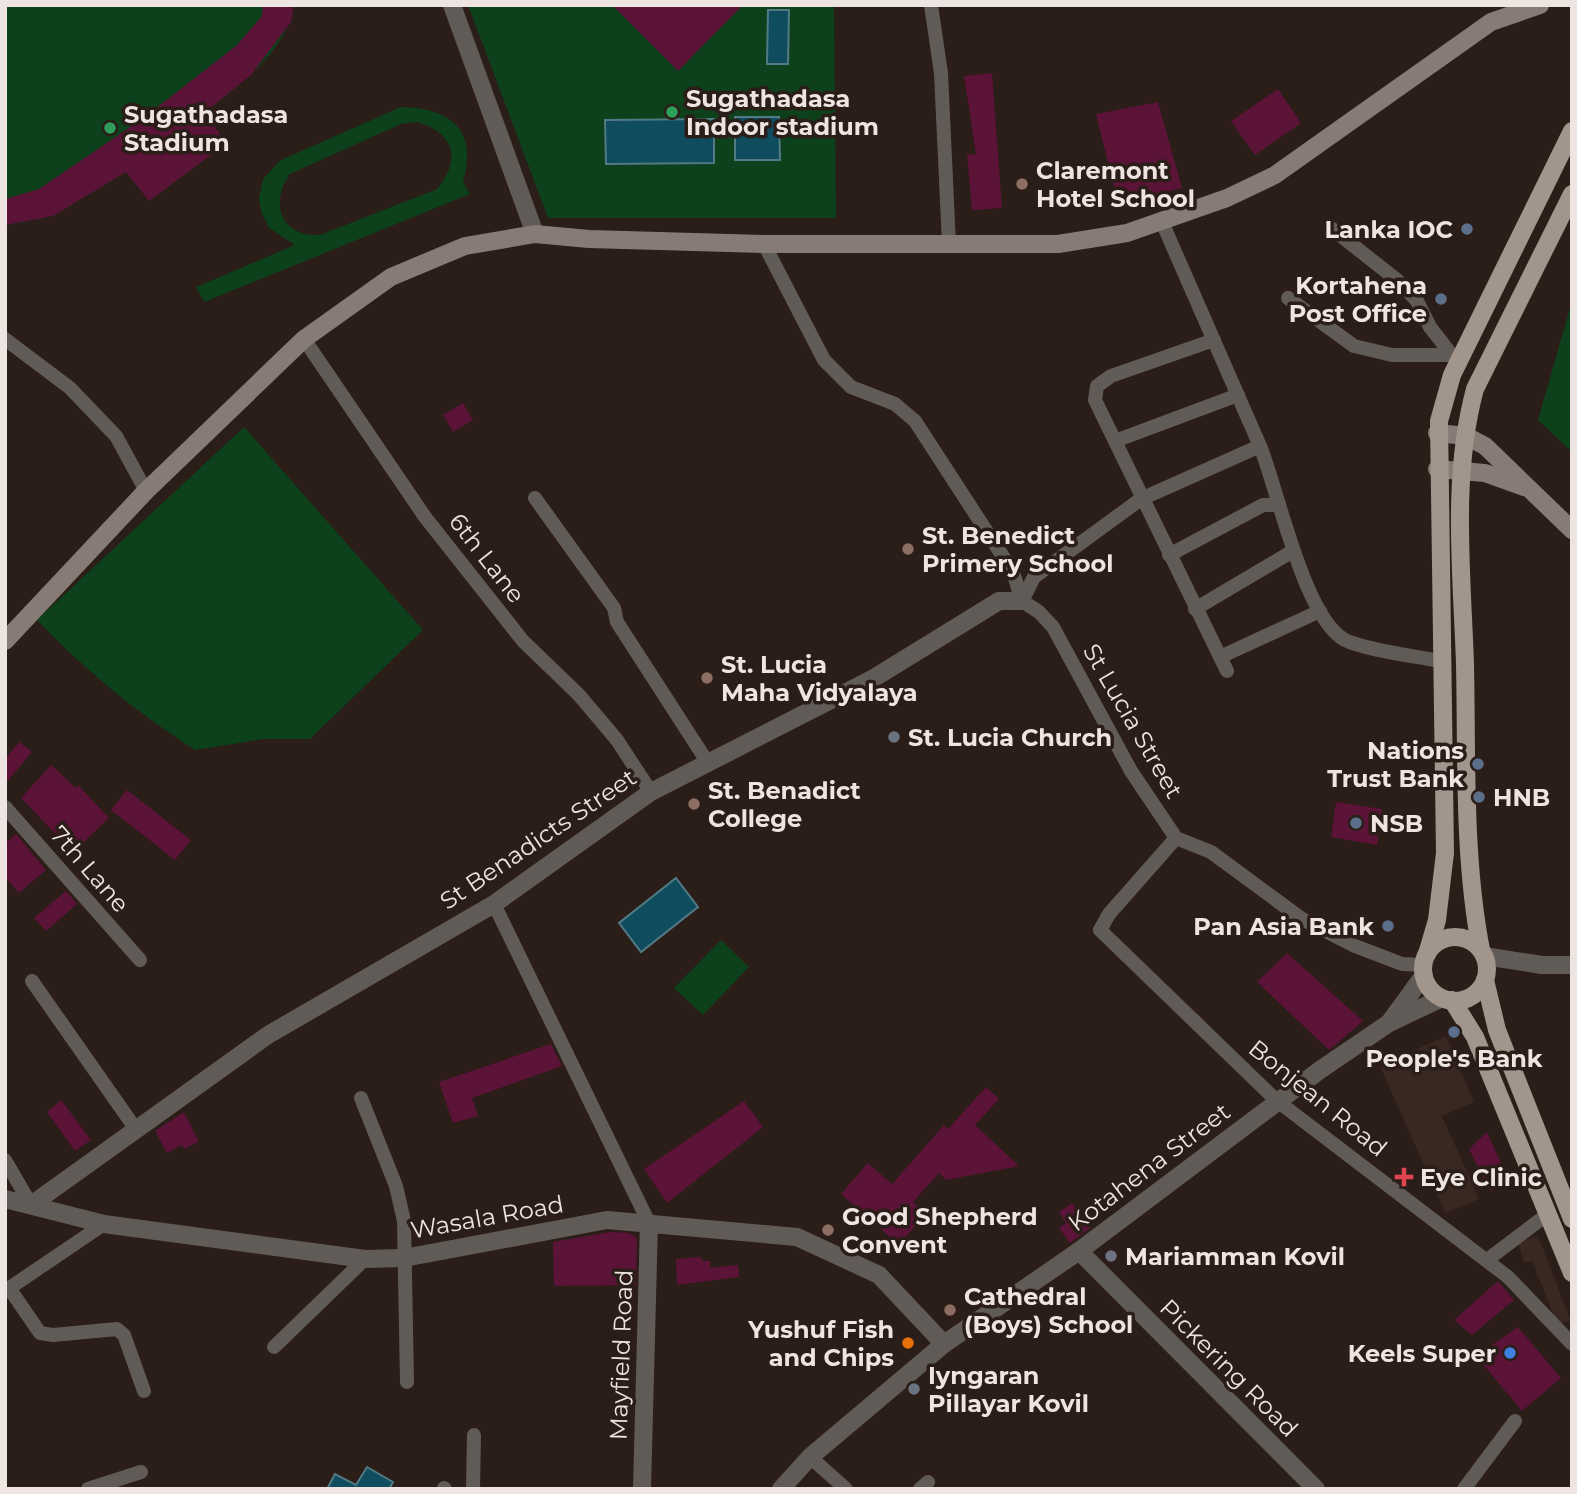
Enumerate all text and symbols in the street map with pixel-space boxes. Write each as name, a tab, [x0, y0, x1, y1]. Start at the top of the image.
place label: Sugathadasa Indoor stadium	[686, 84, 879, 141]
place label: Sugathadasa Stadium	[124, 100, 288, 157]
marker: Sugathadasa Indoor stadium	[664, 104, 680, 120]
marker: Sugathadasa Stadium	[102, 120, 118, 136]
place label: Claremont Hotel School	[1036, 156, 1195, 213]
marker: Claremont Hotel School	[1014, 176, 1030, 192]
place label: Lanka IOC	[1324, 215, 1453, 244]
marker: Lanka IOC	[1459, 221, 1475, 237]
place label: Kortahena Post Office	[1289, 271, 1427, 328]
marker: Kortahena Post Office	[1433, 291, 1449, 307]
street label: 6th Lane	[443, 507, 531, 609]
place label: St. Benedict Primery School	[922, 521, 1113, 578]
marker: St. Benedict Primery School	[900, 541, 916, 557]
street label: St Lucia Street	[1077, 639, 1189, 804]
place label: St. Lucia Maha Vidyalaya	[721, 650, 918, 707]
marker: St. Lucia Maha Vidyalaya	[699, 670, 715, 686]
place label: St. Lucia Church	[908, 723, 1112, 752]
marker: St. Lucia Church	[886, 729, 902, 745]
place label: Nations Trust Bank	[1327, 736, 1464, 793]
marker: Nations Trust Bank	[1470, 756, 1486, 772]
street label: St Benadicts Street	[434, 762, 642, 915]
place label: St. Benadict College	[708, 776, 861, 833]
place label: HNB	[1493, 783, 1550, 812]
marker: HNB	[1471, 789, 1487, 805]
marker: St. Benadict College	[686, 796, 702, 812]
place label: NSB	[1370, 809, 1423, 838]
marker: NSB	[1348, 815, 1364, 831]
street label: 7th Lane	[45, 820, 135, 918]
place label: Pan Asia Bank	[1193, 912, 1374, 941]
marker: Pan Asia Bank	[1380, 918, 1396, 934]
marker: People's Bank	[1446, 1024, 1462, 1040]
street label: Bonjean Road	[1243, 1033, 1393, 1163]
place label: People's Bank	[1365, 1044, 1543, 1073]
street label: Kotahena Street	[1062, 1097, 1236, 1237]
place label: Eye Clinic	[1420, 1163, 1542, 1192]
marker: Eye Clinic	[1394, 1167, 1414, 1187]
street label: Wasala Road	[408, 1189, 566, 1245]
place label: Good Shepherd Convent	[842, 1202, 1038, 1259]
marker: Good Shepherd Convent	[820, 1222, 836, 1238]
place label: Mariamman Kovil	[1125, 1242, 1345, 1271]
marker: Mariamman Kovil	[1103, 1248, 1119, 1264]
street label: Mayfield Road	[604, 1269, 638, 1441]
place label: Cathedral (Boys) School	[964, 1282, 1133, 1339]
street label: Pickering Road	[1154, 1293, 1304, 1443]
marker: Cathedral (Boys) School	[942, 1302, 958, 1318]
place label: Yushuf Fish and Chips	[747, 1315, 894, 1372]
marker: Yushuf Fish and Chips	[900, 1335, 916, 1351]
place label: Keels Super	[1348, 1339, 1496, 1368]
marker: Keels Super	[1502, 1345, 1518, 1361]
place label: Iyngaran Pillayar Kovil	[928, 1361, 1089, 1418]
marker: Iyngaran Pillayar Kovil	[906, 1381, 922, 1397]

